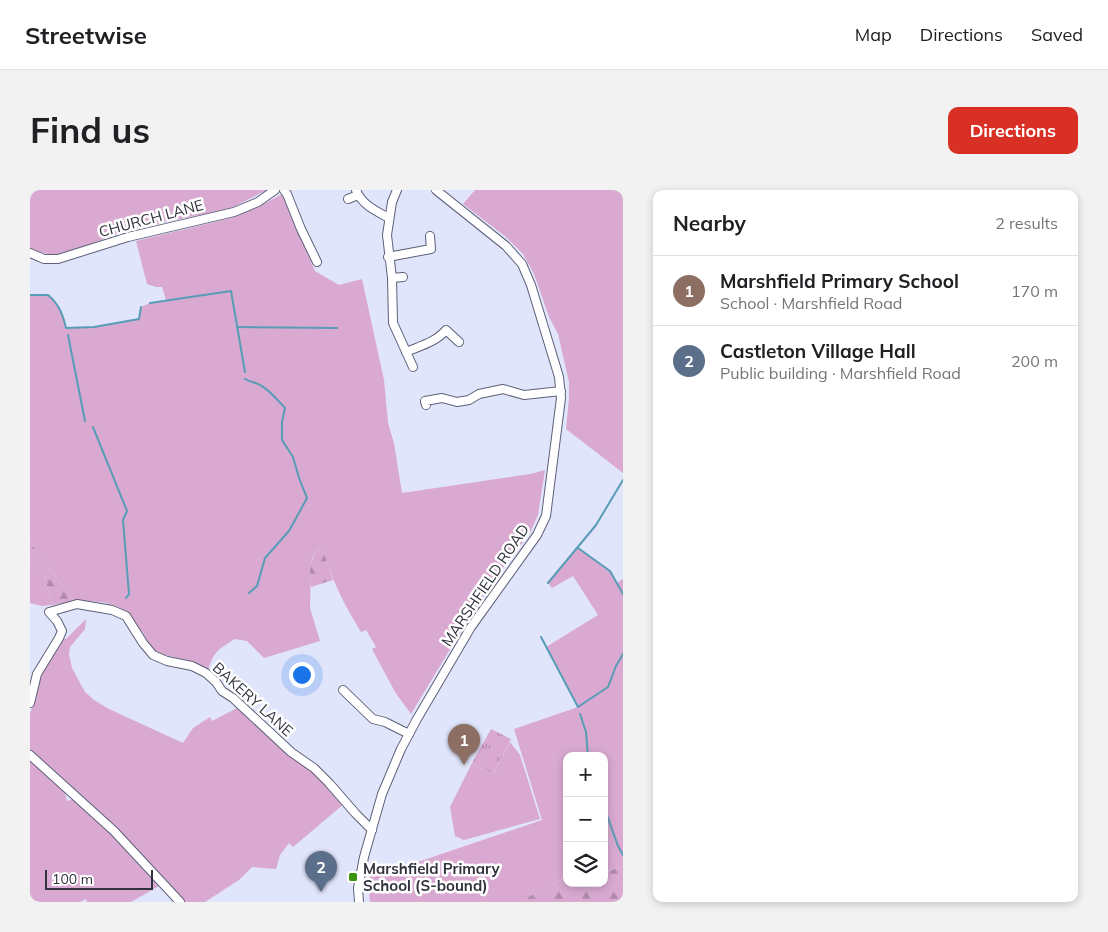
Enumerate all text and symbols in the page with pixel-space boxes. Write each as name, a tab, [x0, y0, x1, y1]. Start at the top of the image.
text: Streetwise	[25, 20, 147, 50]
text: Map	[855, 23, 892, 46]
text: Directions	[920, 23, 1003, 46]
text: Saved	[1031, 23, 1083, 46]
button: Directions	[948, 107, 1078, 154]
text: Find us	[30, 108, 150, 152]
street label: CHURCH LANE	[97, 195, 206, 241]
text: Nearby	[673, 210, 746, 236]
text: 2 results	[995, 213, 1058, 233]
text: Marshfield Primary School	[720, 269, 959, 293]
text: 1	[684, 281, 694, 301]
text: 170 m	[1011, 281, 1058, 301]
text: School · Marshfield Road	[720, 293, 902, 313]
text: Castleton Village Hall	[720, 339, 916, 363]
text: 2	[684, 351, 694, 371]
text: 200 m	[1011, 351, 1058, 371]
text: Public building · Marshfield Road	[720, 363, 961, 383]
street label: MARSHFIELD ROAD	[437, 520, 533, 650]
street label: BAKERY LANE	[209, 658, 297, 740]
your location	[289, 662, 315, 688]
pin: 1	[448, 724, 480, 765]
map controls	[563, 752, 608, 887]
button: +	[563, 752, 608, 797]
button: −	[563, 797, 608, 842]
button: layers	[563, 842, 608, 887]
pin: 2	[305, 851, 337, 892]
place label: Marshfield Primary School (S-bound)	[363, 859, 500, 895]
scale bar	[45, 867, 152, 890]
text: 100 m	[52, 870, 93, 888]
marker: Marshfield Primary School (S-bound)	[347, 871, 359, 883]

